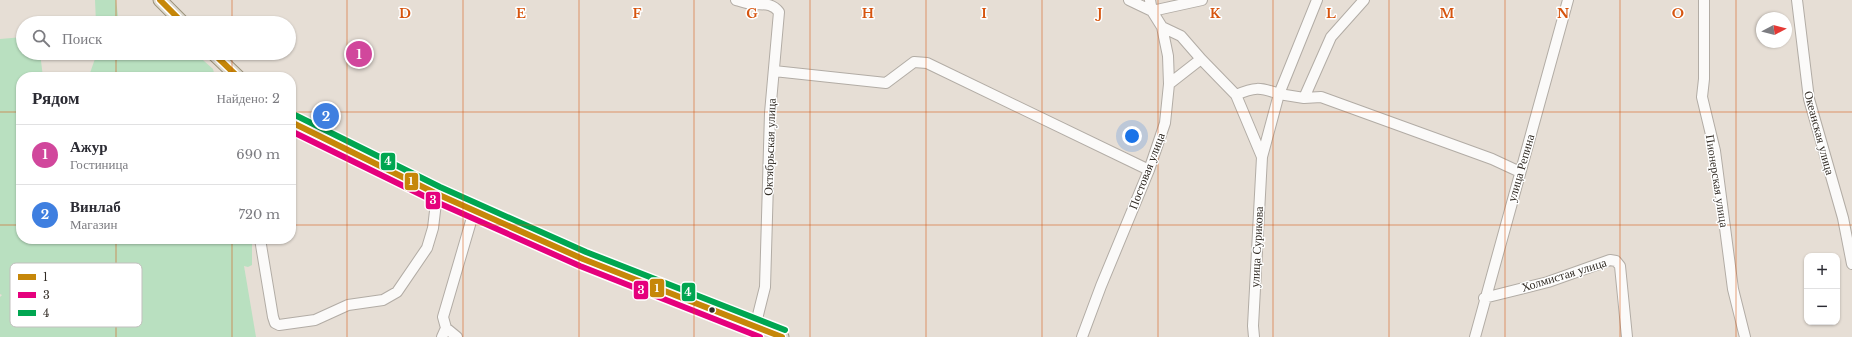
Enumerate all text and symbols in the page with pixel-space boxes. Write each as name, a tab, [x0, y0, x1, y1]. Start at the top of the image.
text: D	[399, 5, 411, 22]
text: E	[516, 5, 526, 22]
text: F	[633, 5, 642, 22]
text: G	[746, 5, 758, 22]
text: H	[862, 5, 874, 22]
text: I	[981, 5, 987, 22]
text: J	[1094, 5, 1103, 22]
text: K	[1210, 5, 1221, 22]
text: L	[1326, 5, 1336, 22]
text: M	[1440, 5, 1455, 22]
text: N	[1557, 5, 1569, 22]
text: O	[1672, 5, 1684, 22]
north arrow	[1756, 12, 1792, 48]
search box	[16, 16, 296, 60]
icon: search	[30, 27, 52, 49]
text: Поиск	[62, 29, 102, 48]
pin: 1	[346, 39, 372, 69]
text: Рядом	[32, 88, 80, 109]
street label: Океанская улица	[1801, 89, 1838, 177]
text: Найдено: 2	[217, 90, 280, 107]
street label: Октябрьская улица	[760, 97, 779, 196]
pin: 2	[313, 101, 339, 131]
your location	[1122, 126, 1142, 146]
street label: Постовая улица	[1125, 130, 1168, 211]
street label: улица Репина	[1504, 132, 1537, 203]
street label: Пионерская улица	[1703, 133, 1732, 229]
text: Ажур	[70, 137, 108, 156]
text: 1	[42, 146, 48, 163]
text: 690 m	[236, 146, 280, 163]
line badge: 4	[380, 152, 396, 171]
text: 4	[384, 154, 392, 168]
text: Гостиница	[70, 156, 128, 173]
line badge: 1	[404, 172, 419, 191]
text: 1	[409, 174, 414, 188]
line badge: 3	[425, 191, 441, 210]
text: 3	[429, 193, 437, 207]
text: Винлаб	[70, 197, 121, 216]
street label: улица Сурикова	[1247, 205, 1266, 288]
text: 2	[41, 206, 49, 223]
text: 720 m	[239, 206, 280, 223]
text: Магазин	[70, 216, 117, 233]
map controls	[1804, 253, 1840, 325]
button: +	[1804, 253, 1840, 289]
street label: Холмистая улица	[1519, 254, 1609, 295]
legend	[10, 263, 142, 327]
text: 1	[43, 270, 48, 284]
line badge: 1	[649, 278, 665, 298]
line badge: 3	[633, 280, 649, 300]
text: 1	[655, 281, 660, 295]
line badge: 4	[681, 282, 696, 302]
text: 3	[637, 283, 645, 297]
text: 4	[684, 285, 692, 299]
text: 3	[43, 288, 50, 302]
button: −	[1804, 289, 1840, 325]
unlabelled marker	[707, 305, 717, 315]
text: 4	[43, 306, 49, 320]

